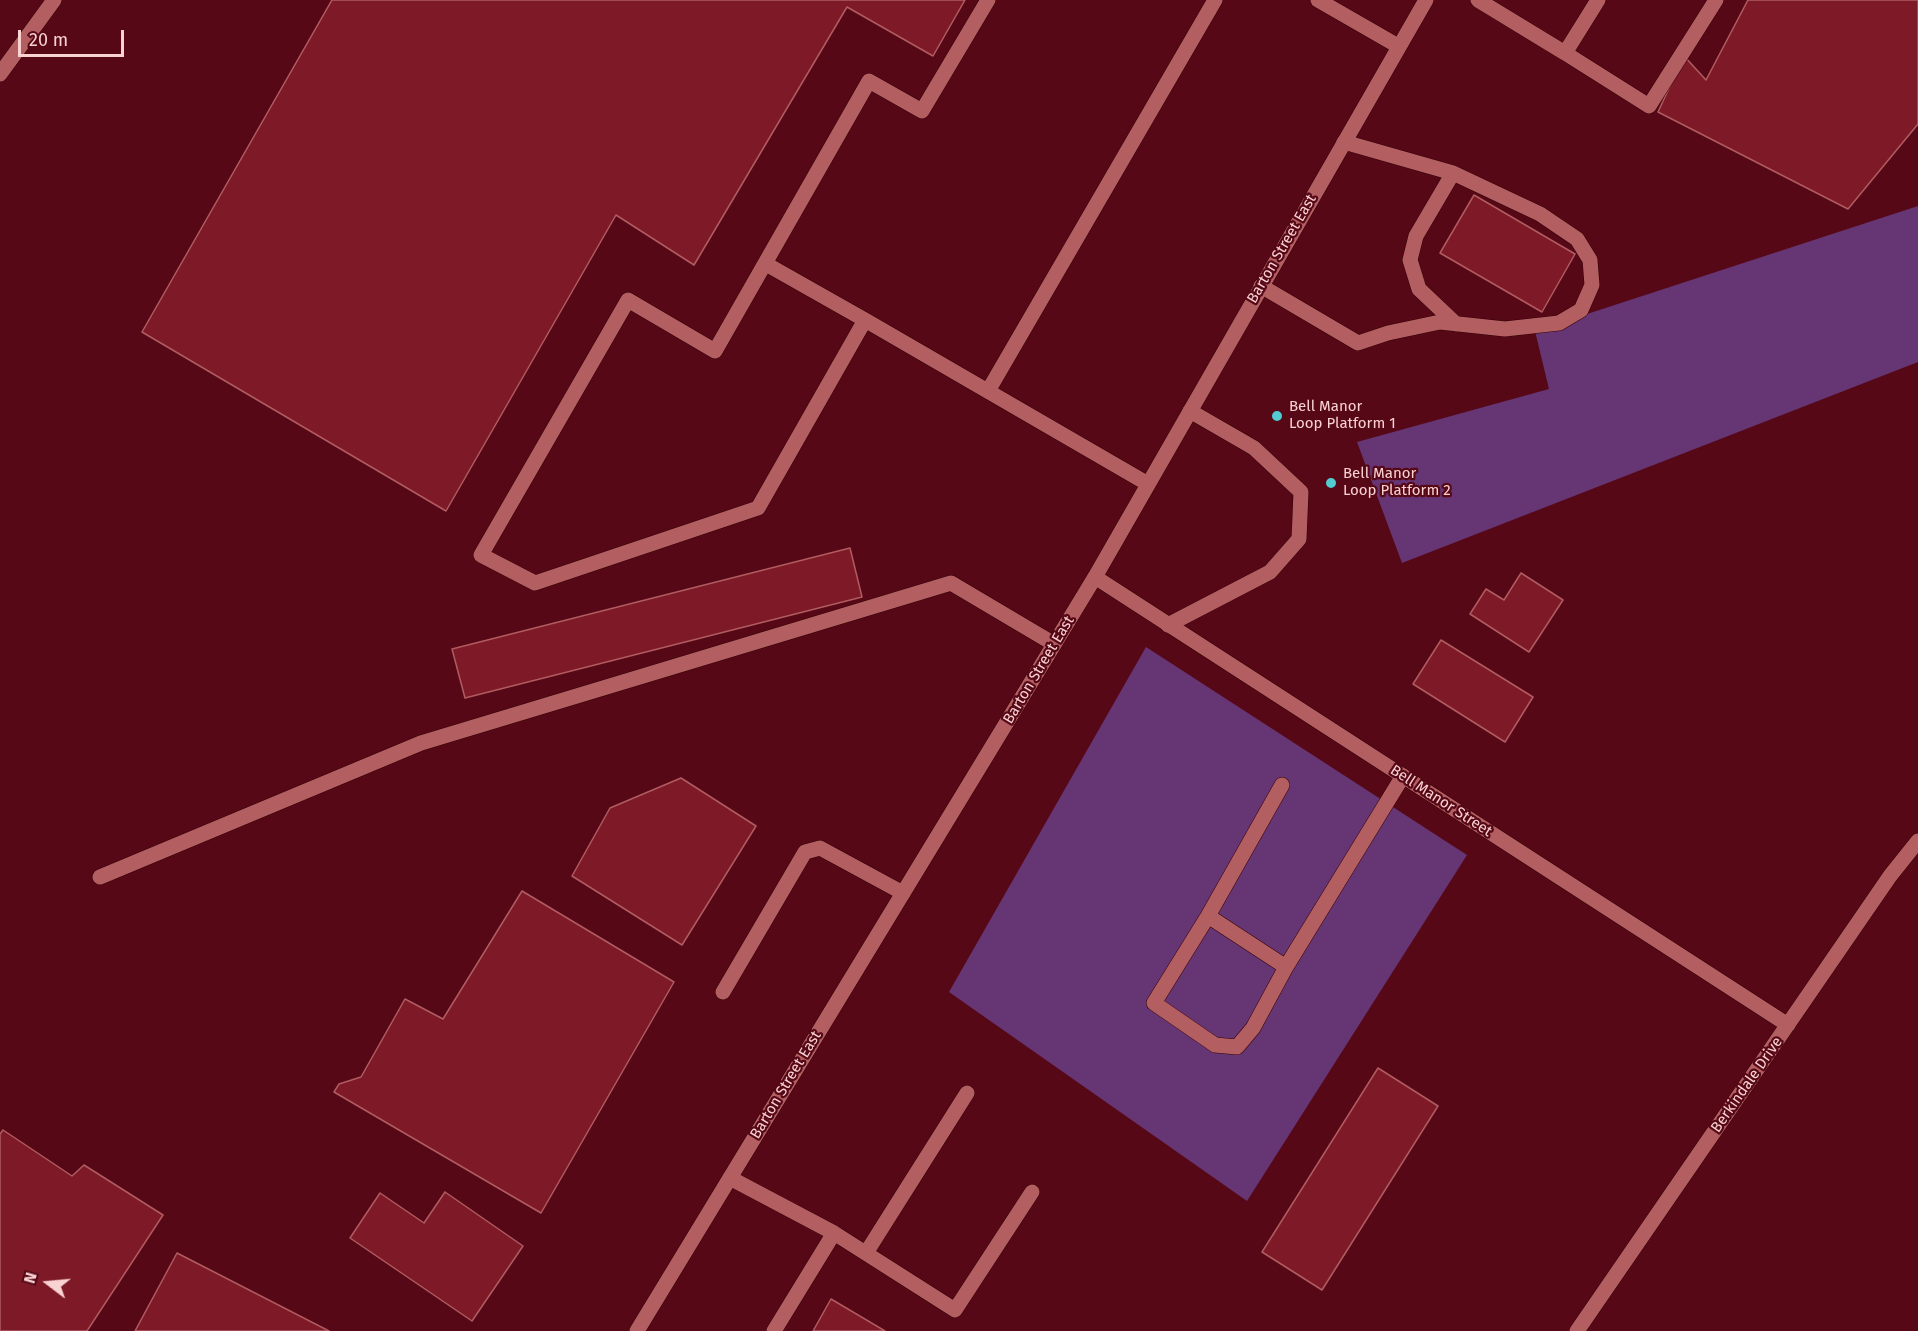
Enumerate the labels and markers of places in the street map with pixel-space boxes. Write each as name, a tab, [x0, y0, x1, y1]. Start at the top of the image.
place label: Bell Manor Loop Platform 1	[1289, 398, 1396, 433]
marker: Bell Manor Loop Platform 1	[1270, 409, 1284, 423]
place label: Bell Manor Loop Platform 2	[1343, 465, 1451, 500]
marker: Bell Manor Loop Platform 2	[1324, 476, 1338, 490]

